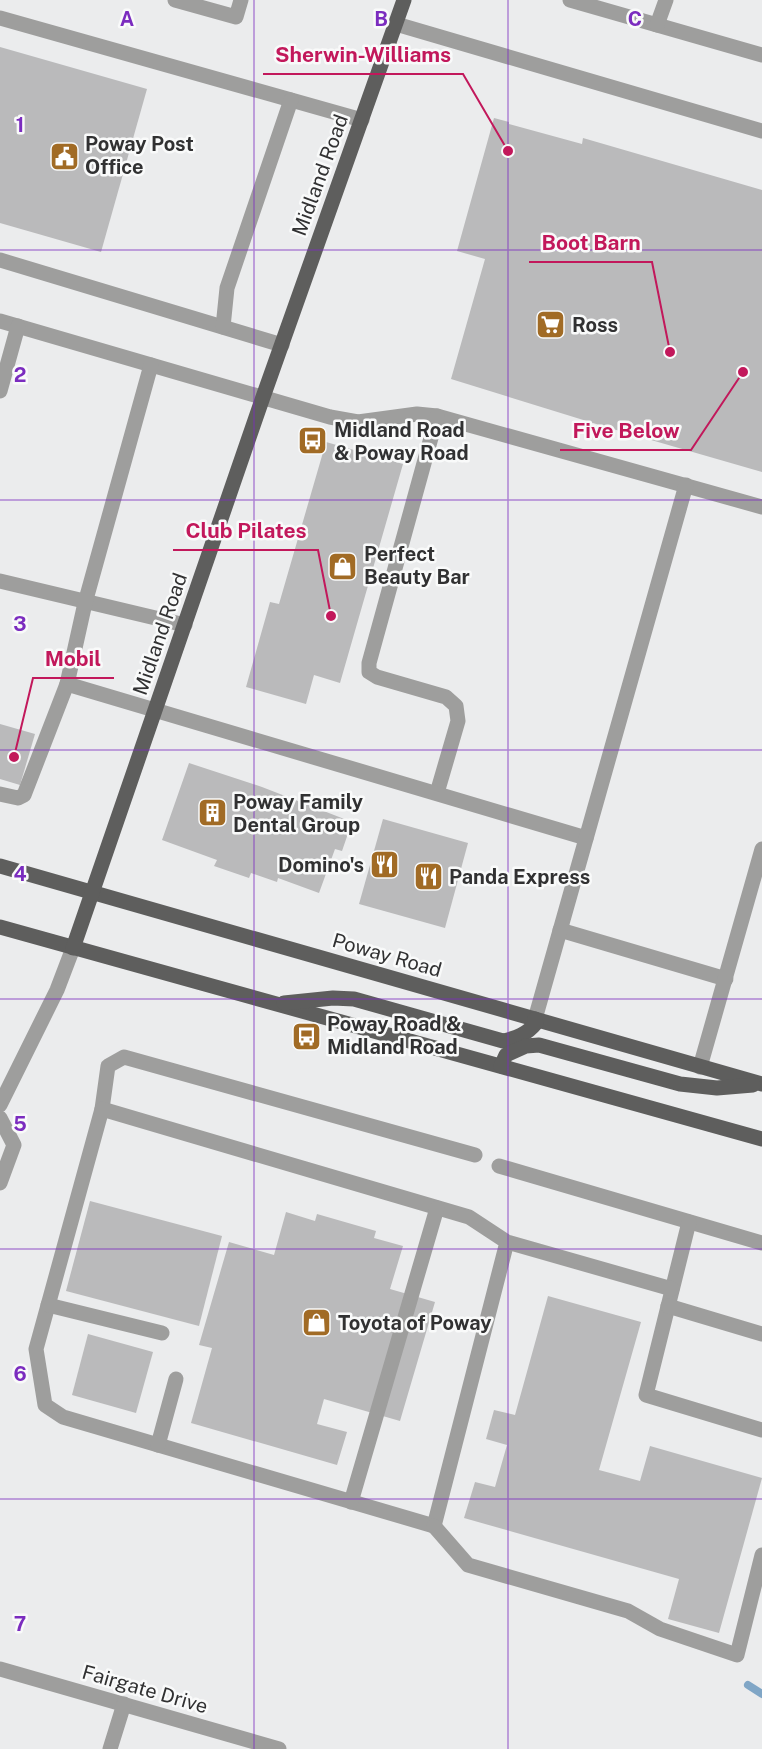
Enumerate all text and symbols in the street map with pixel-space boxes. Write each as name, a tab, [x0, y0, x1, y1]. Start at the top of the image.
text: A	[120, 7, 134, 31]
text: B	[374, 7, 388, 31]
text: C	[628, 7, 642, 31]
callout: Sherwin-Williams	[263, 35, 463, 74]
text: Sherwin-Williams	[275, 42, 451, 67]
street label: Midland Road	[287, 111, 353, 239]
text: 1	[16, 113, 24, 137]
place label: Poway Post Office	[85, 132, 194, 179]
public building icon: Poway Post Office	[48, 140, 80, 172]
callout: Boot Barn	[529, 223, 652, 262]
text: Boot Barn	[541, 230, 641, 255]
supermarket icon: Ross	[535, 309, 567, 341]
place label: Ross	[572, 313, 618, 337]
text: 2	[14, 363, 26, 387]
callout: Five Below	[560, 411, 691, 450]
place label: Midland Road & Poway Road	[334, 418, 469, 465]
text: Five Below	[572, 418, 680, 443]
bus stop icon: Midland Road & Poway Road	[297, 425, 329, 457]
callout: Club Pilates	[173, 511, 318, 550]
text: Club Pilates	[185, 518, 307, 543]
place label: Perfect Beauty Bar	[364, 542, 470, 589]
shop icon: Perfect Beauty Bar	[327, 550, 359, 582]
street label: Midland Road	[128, 570, 192, 698]
text: 3	[13, 612, 27, 636]
callout: Mobil	[33, 639, 114, 678]
text: Mobil	[45, 646, 101, 671]
place label: Poway Family Dental Group	[233, 790, 363, 837]
building icon: Poway Family Dental Group	[196, 797, 228, 829]
restaurant icon: Domino's	[369, 849, 401, 881]
place label: Domino's	[278, 853, 364, 877]
restaurant icon: Panda Express	[412, 861, 444, 893]
text: 4	[13, 862, 27, 886]
place label: Panda Express	[449, 865, 590, 889]
street label: Poway Road	[330, 928, 444, 982]
place label: Poway Road & Midland Road	[327, 1012, 462, 1059]
bus stop icon: Poway Road & Midland Road	[290, 1020, 322, 1052]
text: 5	[13, 1112, 27, 1136]
shop icon: Toyota of Poway	[301, 1307, 333, 1339]
place label: Toyota of Poway	[338, 1311, 491, 1335]
text: 6	[13, 1362, 27, 1386]
text: 7	[14, 1612, 26, 1636]
street label: Fairgate Drive	[79, 1660, 211, 1718]

